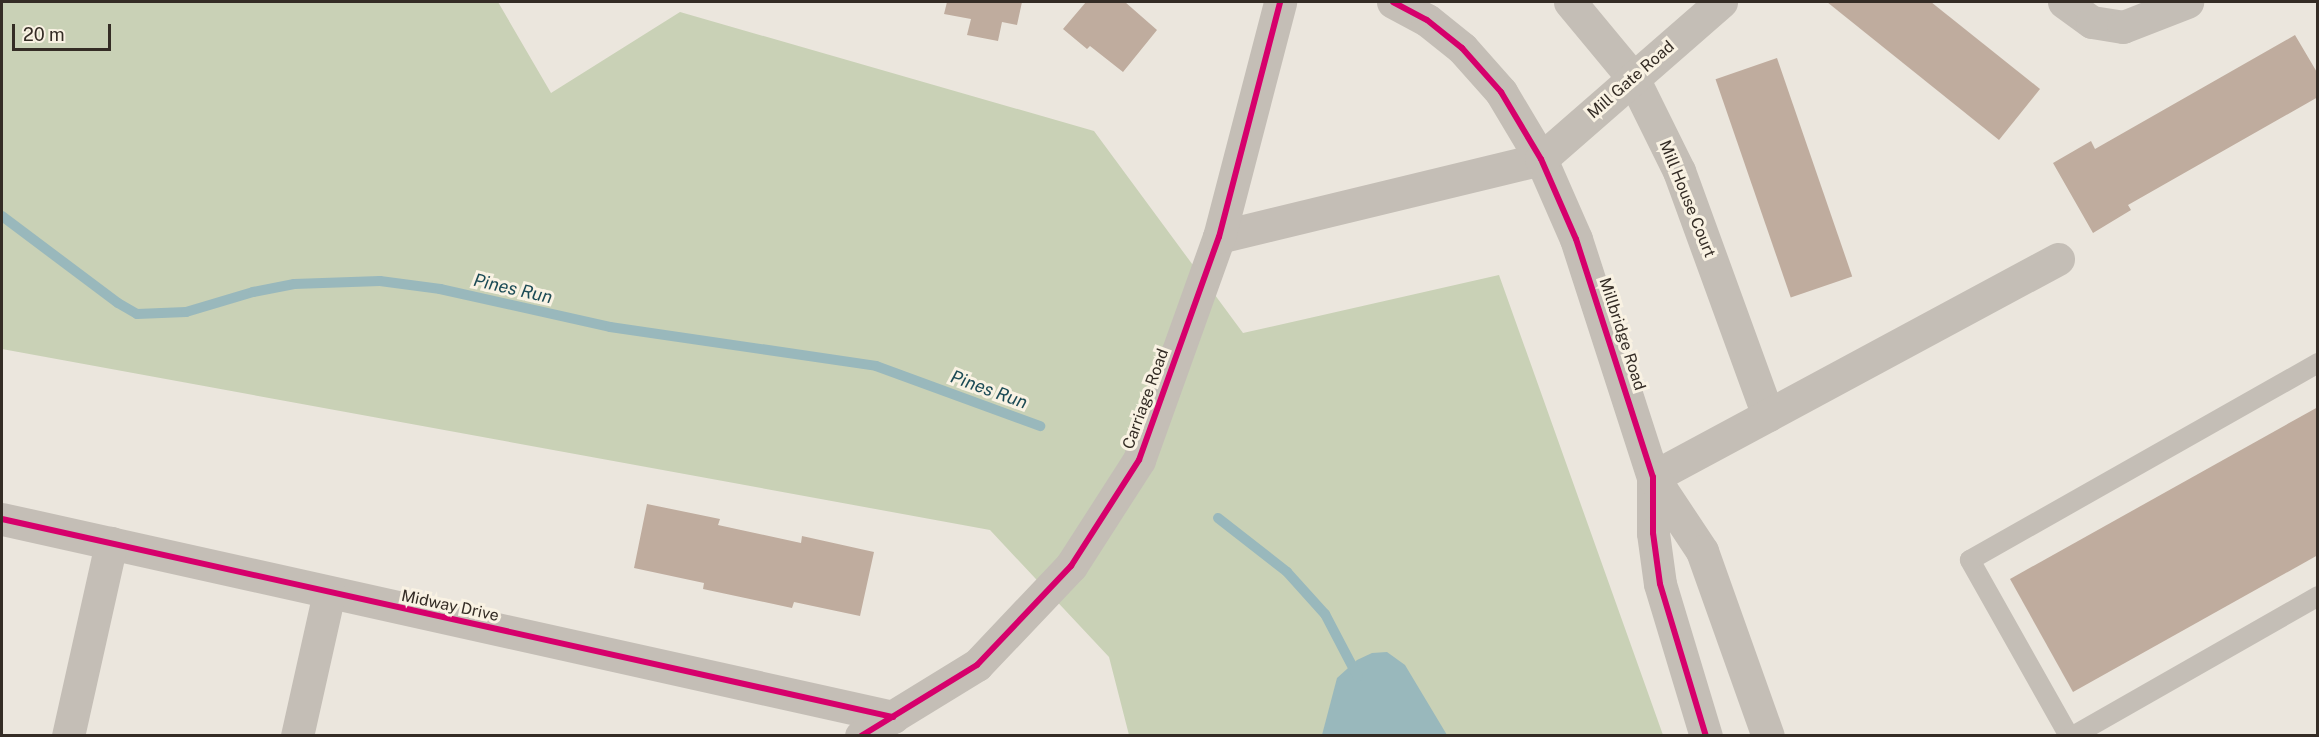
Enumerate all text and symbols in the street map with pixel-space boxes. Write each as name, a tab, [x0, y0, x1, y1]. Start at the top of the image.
scale bar	[15, 12, 114, 50]
text: 20 m	[23, 24, 65, 45]
street label: Mill Gate Road	[1584, 37, 1678, 123]
street label: Mill House Court	[1655, 138, 1719, 260]
water label: Pines Run	[471, 269, 555, 309]
street label: Millbridge Road	[1595, 275, 1649, 393]
street label: Carriage Road	[1119, 346, 1173, 452]
water label: Pines Run	[948, 366, 1030, 414]
street label: Midway Drive	[399, 586, 501, 626]

